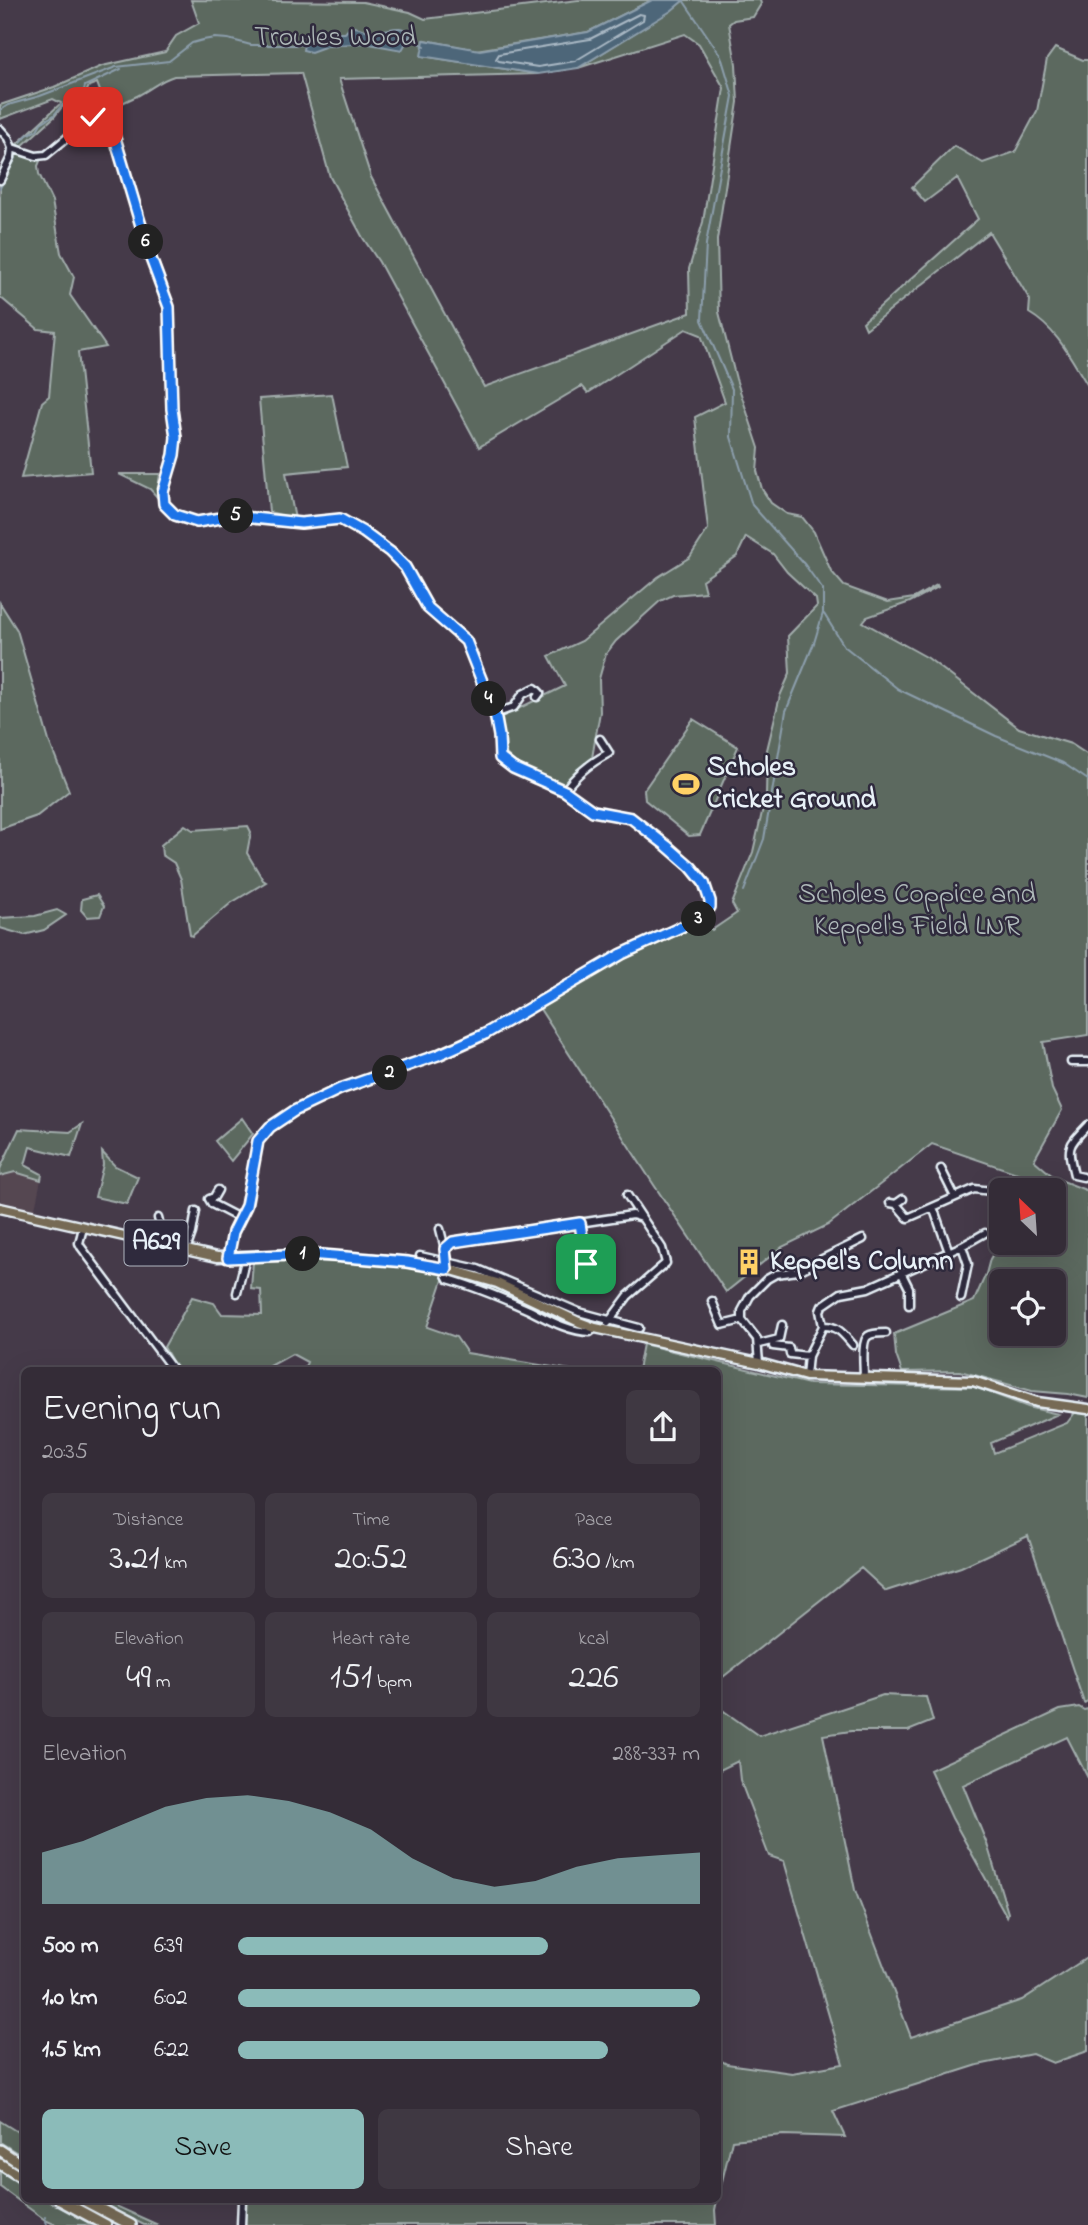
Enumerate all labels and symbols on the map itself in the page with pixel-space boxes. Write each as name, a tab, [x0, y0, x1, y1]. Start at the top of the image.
park label: Trowles Wood	[254, 18, 416, 59]
pin	[63, 87, 123, 147]
pin: 6	[128, 224, 164, 260]
pin: 5	[218, 498, 254, 534]
pin: 4	[472, 682, 506, 716]
place label: Scholes Cricket Ground	[707, 748, 876, 821]
sports icon: Scholes Cricket Ground	[671, 769, 701, 799]
park label: Scholes Coppice and Keppel's Field LNR	[798, 875, 1036, 948]
pin: 3	[682, 902, 716, 936]
pin: 2	[372, 1056, 408, 1090]
north arrow	[989, 1178, 1066, 1255]
road number: A629	[124, 1220, 188, 1266]
pin	[556, 1234, 616, 1294]
pin: 1	[286, 1236, 320, 1272]
place label: Keppel's Column	[770, 1242, 953, 1283]
building icon: Keppel's Column	[734, 1247, 764, 1277]

